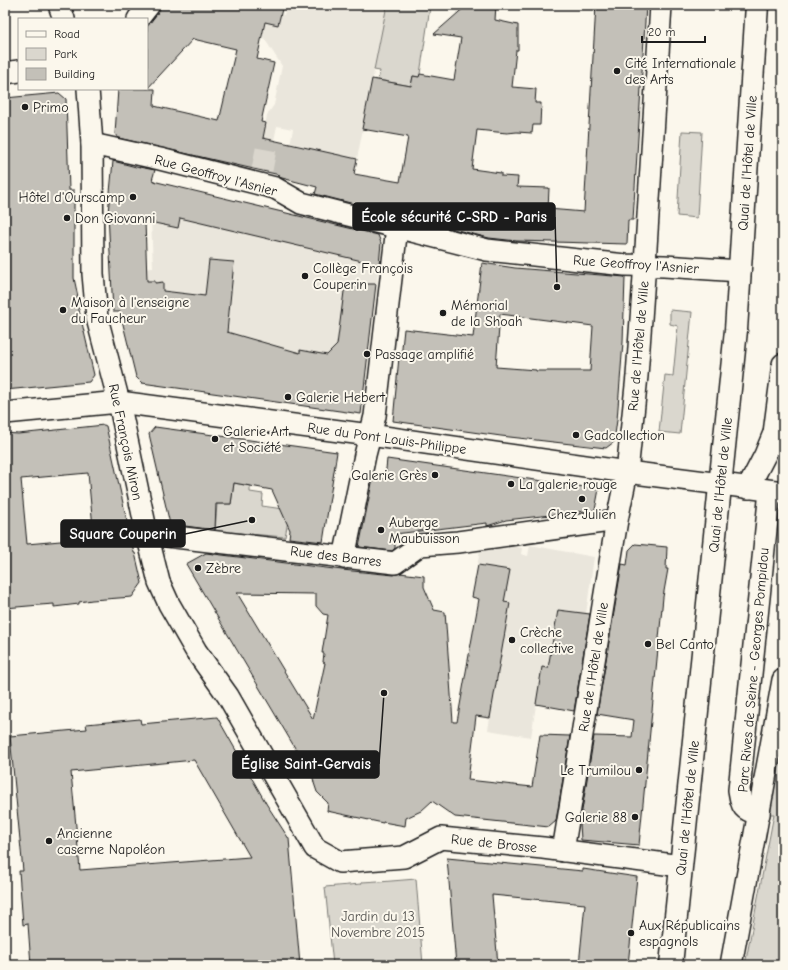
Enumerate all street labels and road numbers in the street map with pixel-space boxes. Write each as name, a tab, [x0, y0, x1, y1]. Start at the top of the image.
street label: Quai de l'Hôtel de Ville	[734, 95, 761, 231]
street label: Rue Geoffroy l'Asnier	[153, 151, 279, 200]
street label: Rue Geoffroy l'Asnier	[572, 252, 700, 277]
street label: Rue de l'Hôtel de Ville	[624, 280, 653, 412]
street label: Rue François Miron	[105, 382, 146, 502]
street label: Quai de l'Hôtel de Ville	[705, 417, 736, 553]
street label: Rue du Pont Louis-Philippe	[306, 419, 467, 458]
street label: Rue des Barres	[289, 542, 383, 571]
street label: Parc Rives de Seine - Georges Pompidou	[734, 547, 773, 793]
street label: Rue de l'Hôtel de Ville	[575, 601, 612, 733]
street label: Quai de l'Hôtel de Ville	[672, 740, 703, 876]
street label: Rue de Brosse	[450, 831, 538, 856]

